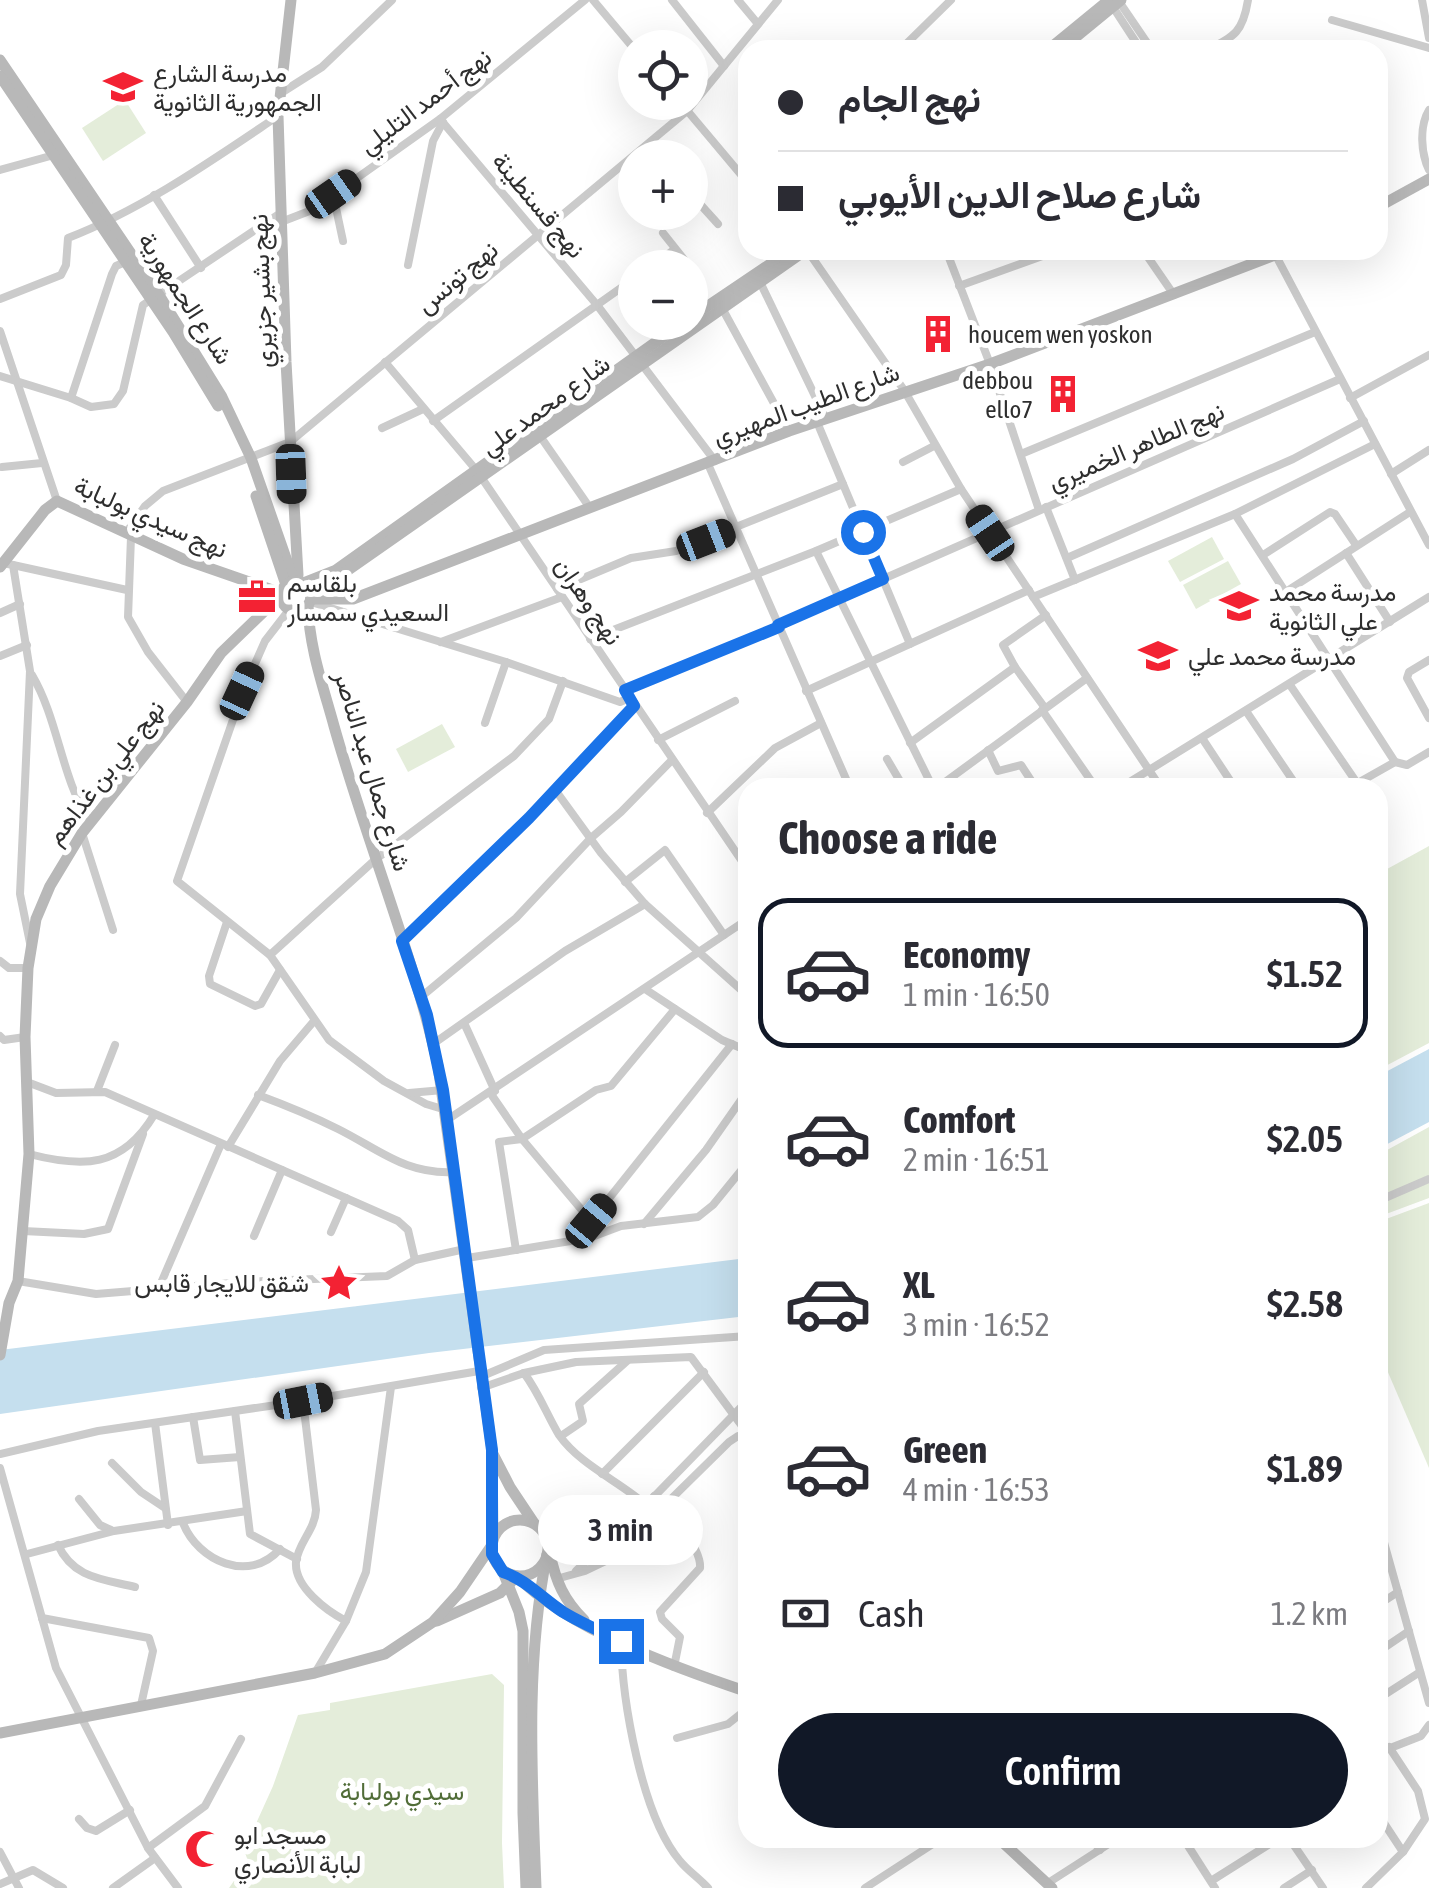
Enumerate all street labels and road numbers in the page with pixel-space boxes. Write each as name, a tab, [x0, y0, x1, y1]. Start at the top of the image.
street label: نهج أحمد التليلي	[354, 42, 501, 165]
street label: نهج قسنطينة	[484, 147, 591, 266]
street label: نهج بشير جزيري	[244, 213, 285, 368]
street label: شارع الجمهورية	[131, 227, 239, 371]
street label: نهج تونس	[411, 235, 506, 322]
street label: شارع محمد علي	[475, 349, 619, 467]
street label: شارع الطيب المهيري	[709, 357, 905, 457]
street label: نهج الطاهر الخميري	[1044, 396, 1231, 502]
street label: نهج سيدي بولبابة	[67, 471, 232, 570]
street label: نهج وهران	[546, 552, 628, 652]
street label: شارع جمال عبد الناصر	[326, 667, 417, 875]
street label: نهج علي بن غذاهم	[40, 694, 175, 854]

